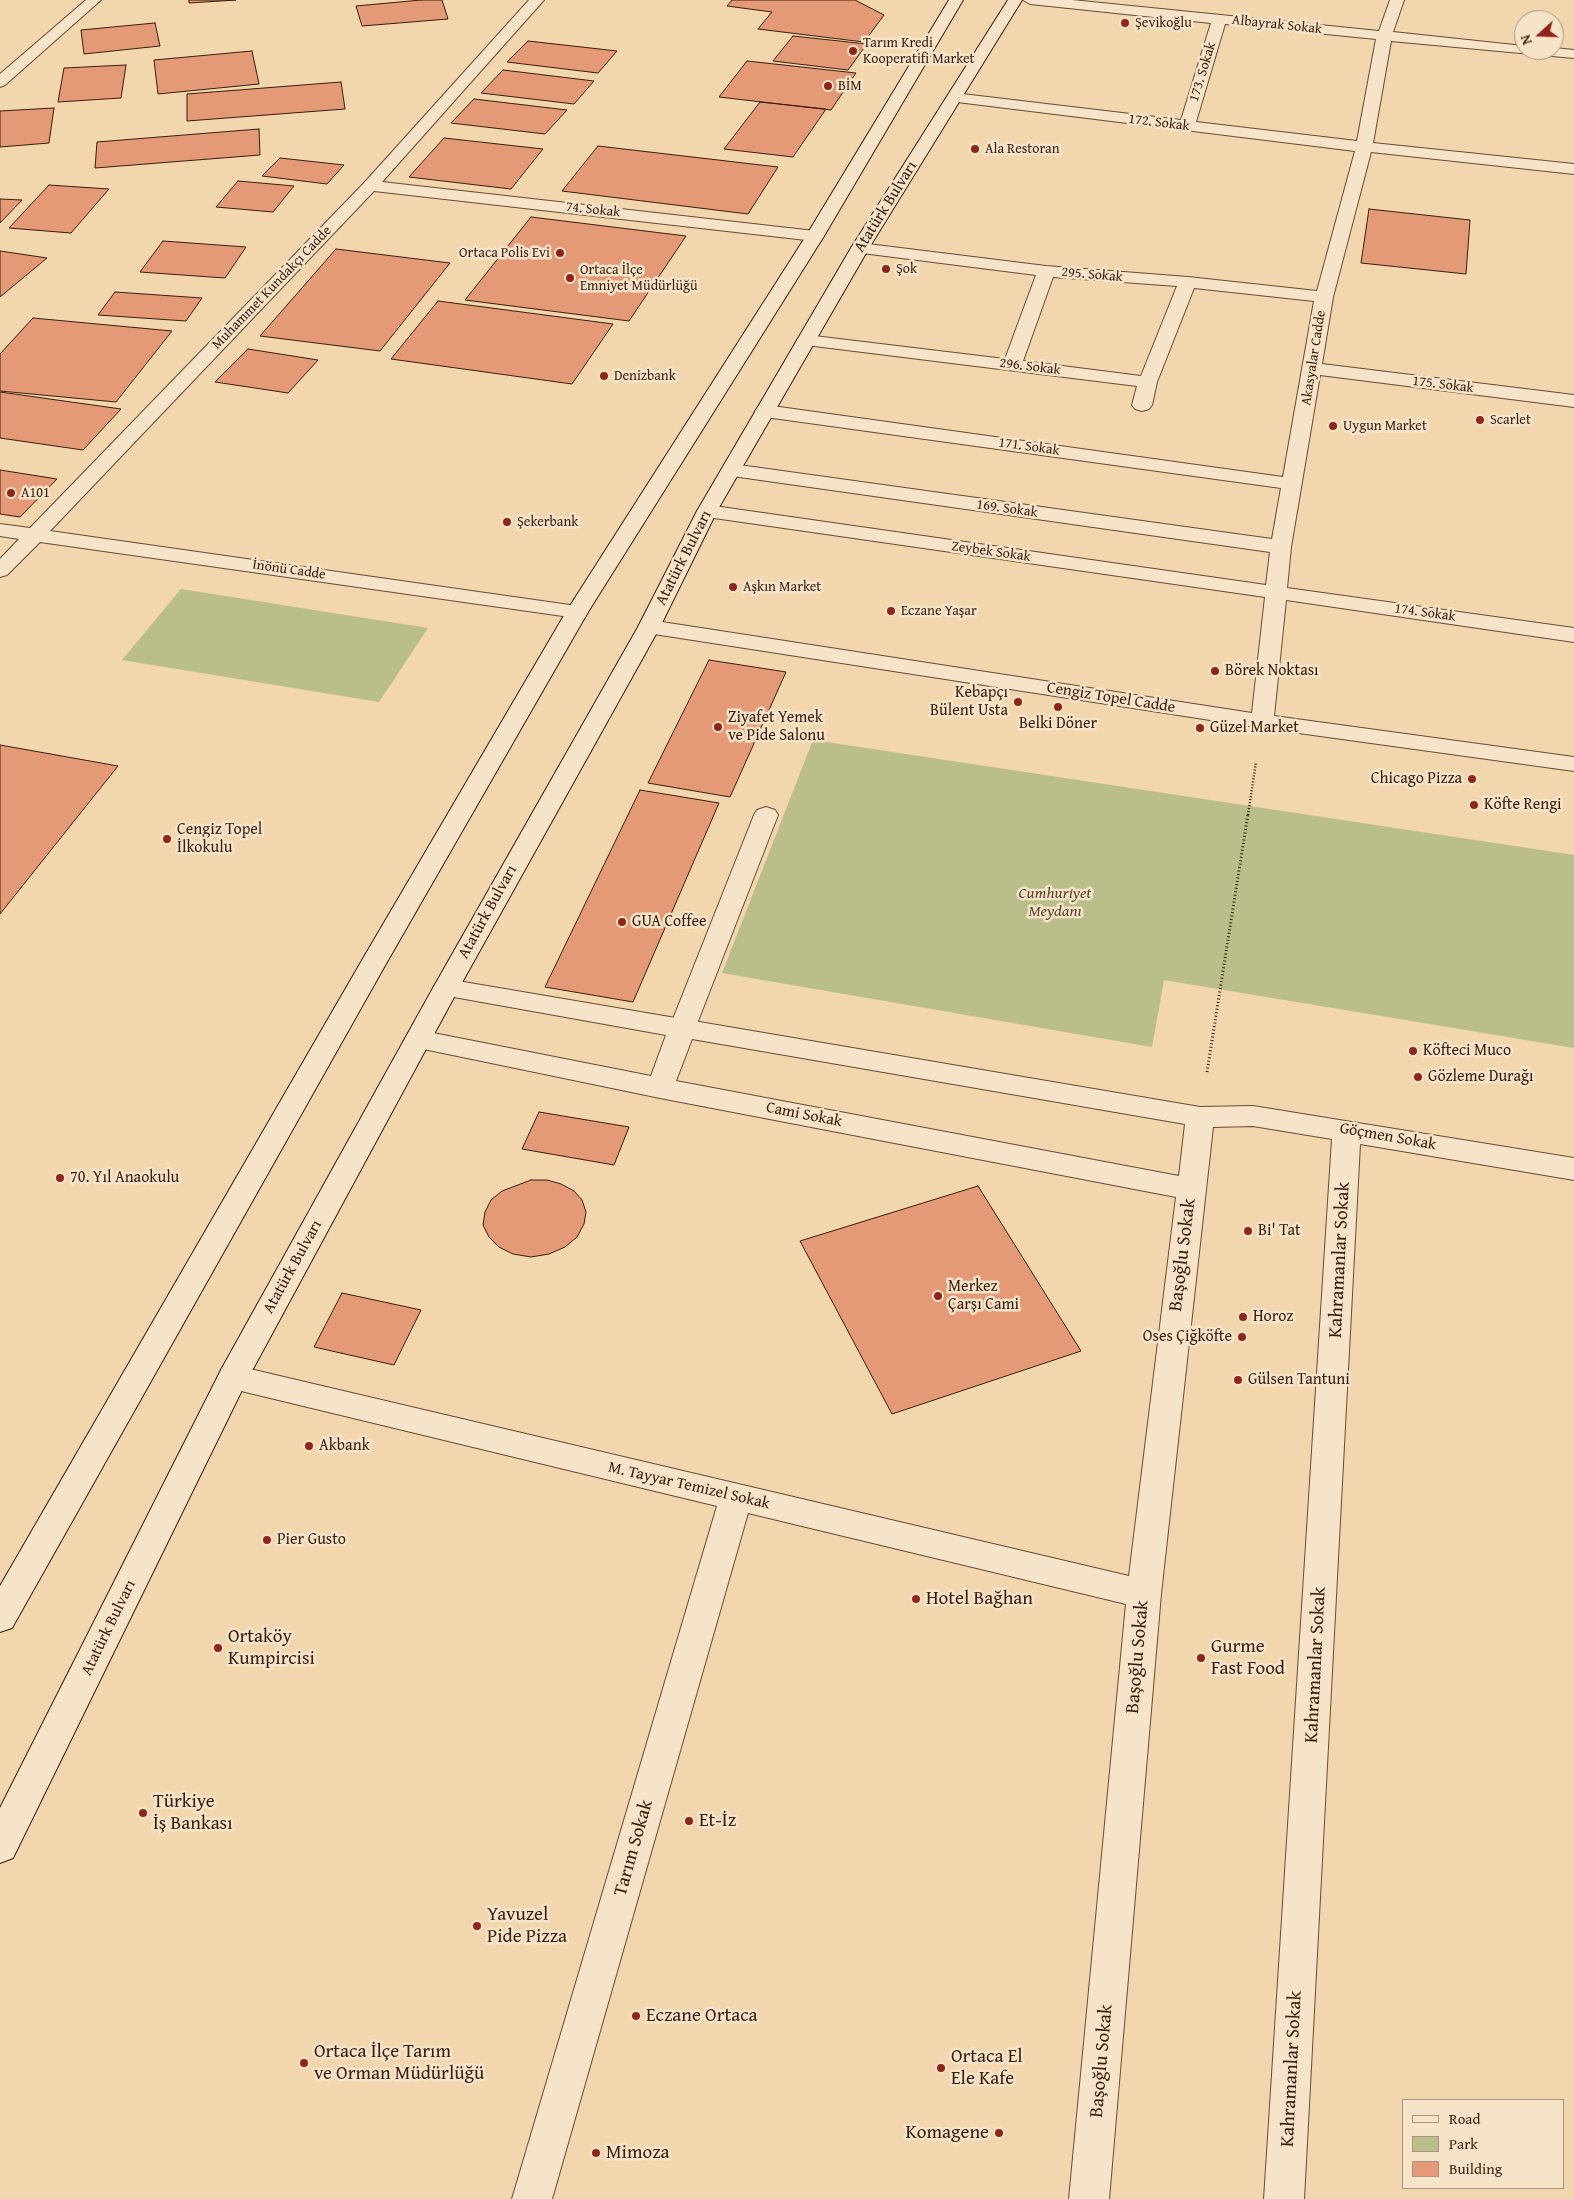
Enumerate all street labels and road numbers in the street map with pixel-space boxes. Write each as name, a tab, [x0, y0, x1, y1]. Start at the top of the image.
street label: Albayrak Sokak	[1231, 12, 1323, 38]
street label: 173. Sokak	[1186, 40, 1220, 104]
street label: 172. Sokak	[1127, 111, 1191, 135]
street label: Atatürk Bulvarı	[850, 158, 922, 256]
street label: 74. Sokak	[565, 199, 621, 221]
street label: Muhammet Kundakçı Cadde	[209, 223, 335, 353]
street label: 295. Sokak	[1061, 264, 1123, 286]
street label: Akasyalar Cadde	[1298, 309, 1330, 407]
street label: 296. Sokak	[998, 355, 1062, 379]
street label: 175. Sokak	[1411, 373, 1475, 397]
street label: 171. Sokak	[997, 434, 1061, 460]
street label: 169. Sokak	[975, 496, 1039, 522]
street label: Atatürk Bulvarı	[652, 507, 716, 609]
street label: Zeybek Sokak	[950, 538, 1032, 566]
street label: İnönü Cadde	[251, 557, 327, 583]
street label: 174. Sokak	[1393, 600, 1457, 626]
street label: Cengiz Topel Cadde	[1045, 678, 1177, 718]
street label: Atatürk Bulvarı	[454, 862, 522, 962]
street label: Cami Sokak	[764, 1098, 844, 1132]
street label: Göçmen Sokak	[1338, 1119, 1438, 1155]
street label: Kahramanlar Sokak	[1325, 1181, 1355, 1339]
street label: Başoğlu Sokak	[1165, 1197, 1201, 1313]
street label: Atatürk Bulvarı	[259, 1217, 327, 1317]
street label: M. Tayyar Temizel Sokak	[606, 1458, 772, 1514]
street label: Atatürk Bulvarı	[78, 1577, 140, 1679]
street label: Kahramanlar Sokak	[1301, 1586, 1331, 1744]
street label: Başoğlu Sokak	[1122, 1599, 1154, 1715]
street label: Tarım Sokak	[609, 1797, 659, 1899]
street label: Kahramanlar Sokak	[1277, 1990, 1307, 2148]
street label: Başoğlu Sokak	[1086, 2003, 1118, 2119]

